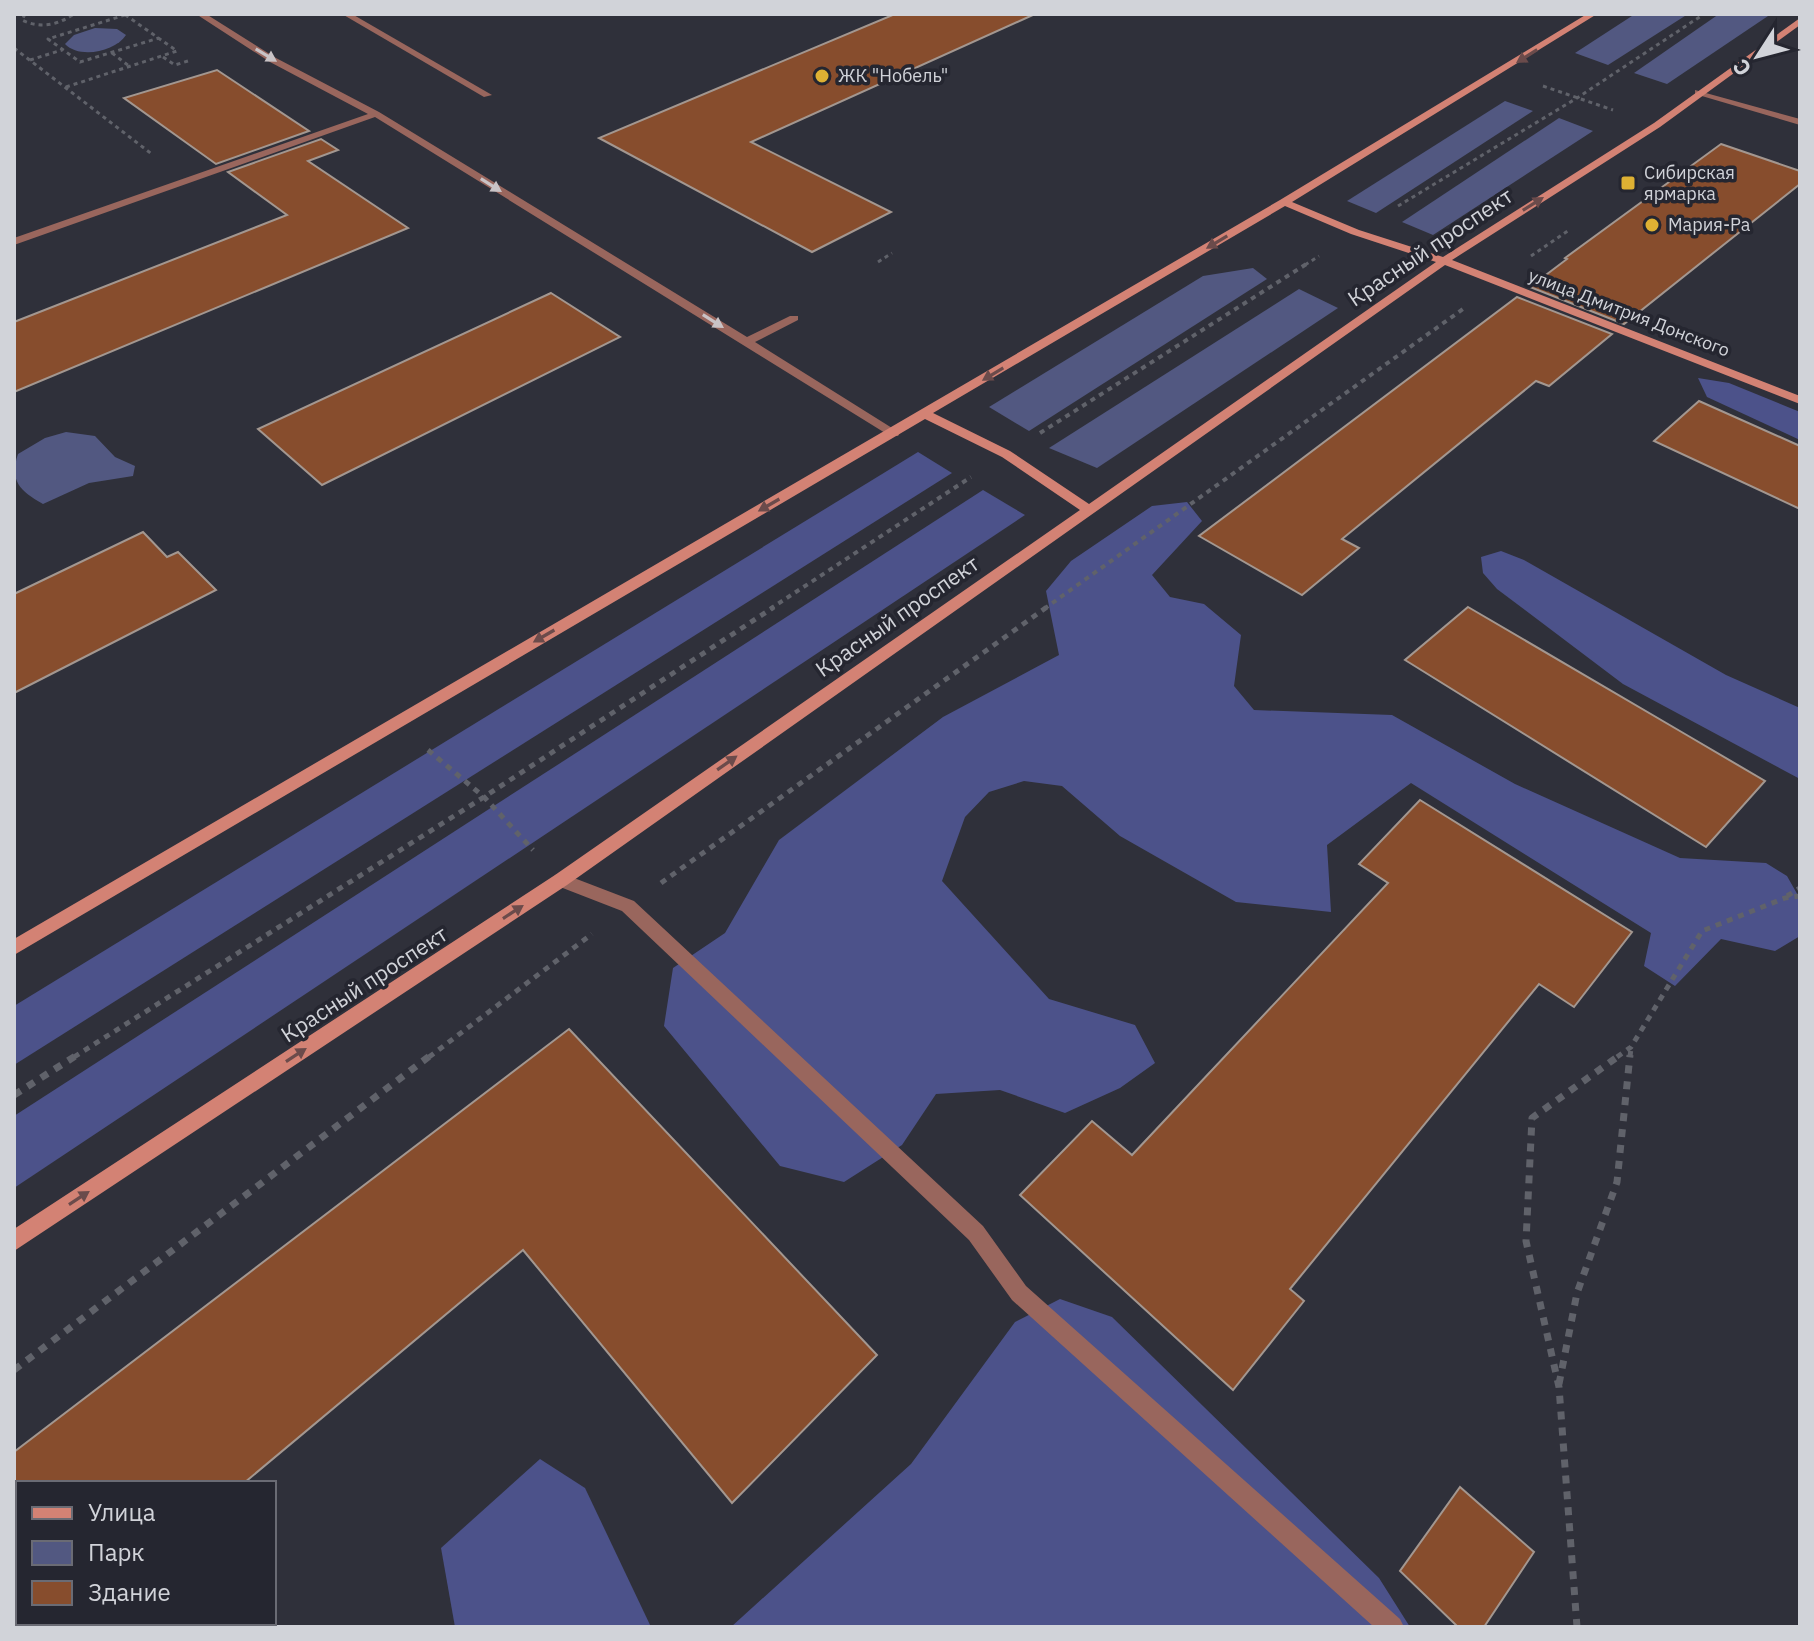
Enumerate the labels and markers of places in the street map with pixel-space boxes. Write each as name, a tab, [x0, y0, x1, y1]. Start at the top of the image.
place label: ЖК "Нобель"	[838, 64, 948, 87]
marker: ЖК "Нобель"	[813, 67, 831, 85]
place label: Сибирская ярмарка	[1644, 161, 1735, 205]
marker: Сибирская ярмарка	[1619, 174, 1637, 192]
place label: Мария-Ра	[1668, 213, 1751, 236]
marker: Мария-Ра	[1643, 216, 1661, 234]

